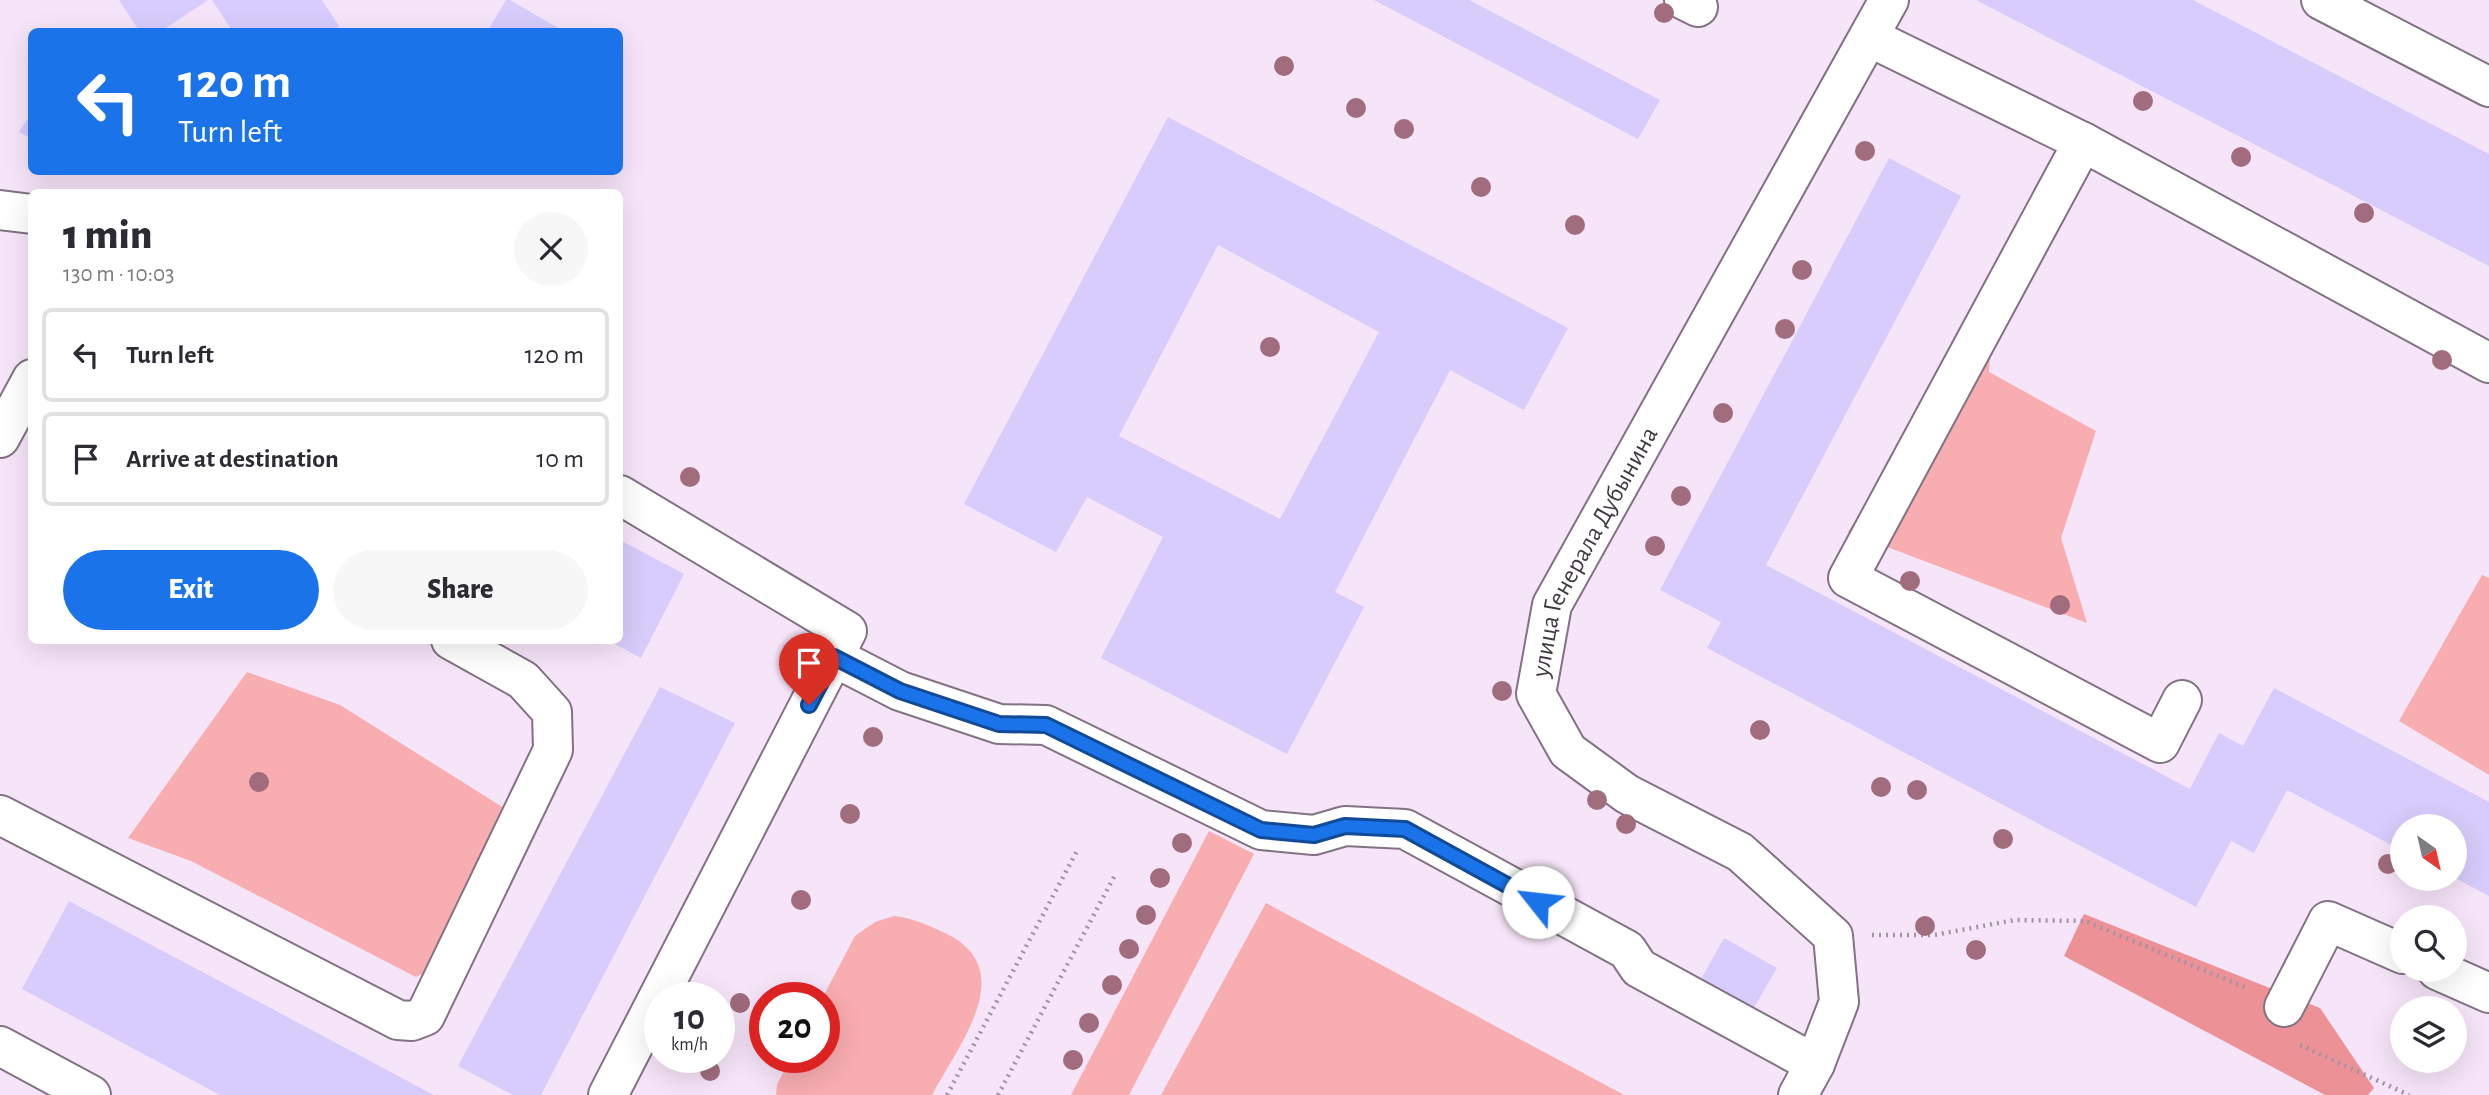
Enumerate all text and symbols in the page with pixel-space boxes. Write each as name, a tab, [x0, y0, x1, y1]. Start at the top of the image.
icon: left	[63, 56, 154, 147]
text: 120 m	[178, 58, 291, 107]
text: Turn left	[178, 116, 282, 148]
button: close	[514, 212, 588, 286]
text: 1 min	[63, 214, 152, 256]
text: 130 m · 10:03	[63, 263, 175, 286]
icon: left	[67, 336, 105, 374]
text: Turn left	[126, 342, 214, 368]
text: 120 m	[524, 342, 584, 368]
street label: улица Генерала Дубынина	[1527, 422, 1663, 680]
icon: arrive	[67, 440, 105, 478]
text: Arrive at destination	[126, 446, 339, 472]
text: 10 m	[536, 446, 584, 472]
button: Exit	[63, 550, 319, 630]
button: Share	[333, 550, 588, 630]
pin	[779, 633, 839, 705]
icon: arrive	[790, 644, 828, 682]
north arrow	[2390, 814, 2468, 891]
map controls	[2390, 814, 2467, 1073]
position arrow	[1501, 865, 1575, 939]
button: search	[2390, 905, 2467, 982]
speed limit sign: 20	[749, 982, 840, 1073]
button: layers	[2390, 996, 2467, 1073]
text: 10	[674, 1001, 705, 1036]
text: km/h	[671, 1036, 708, 1054]

